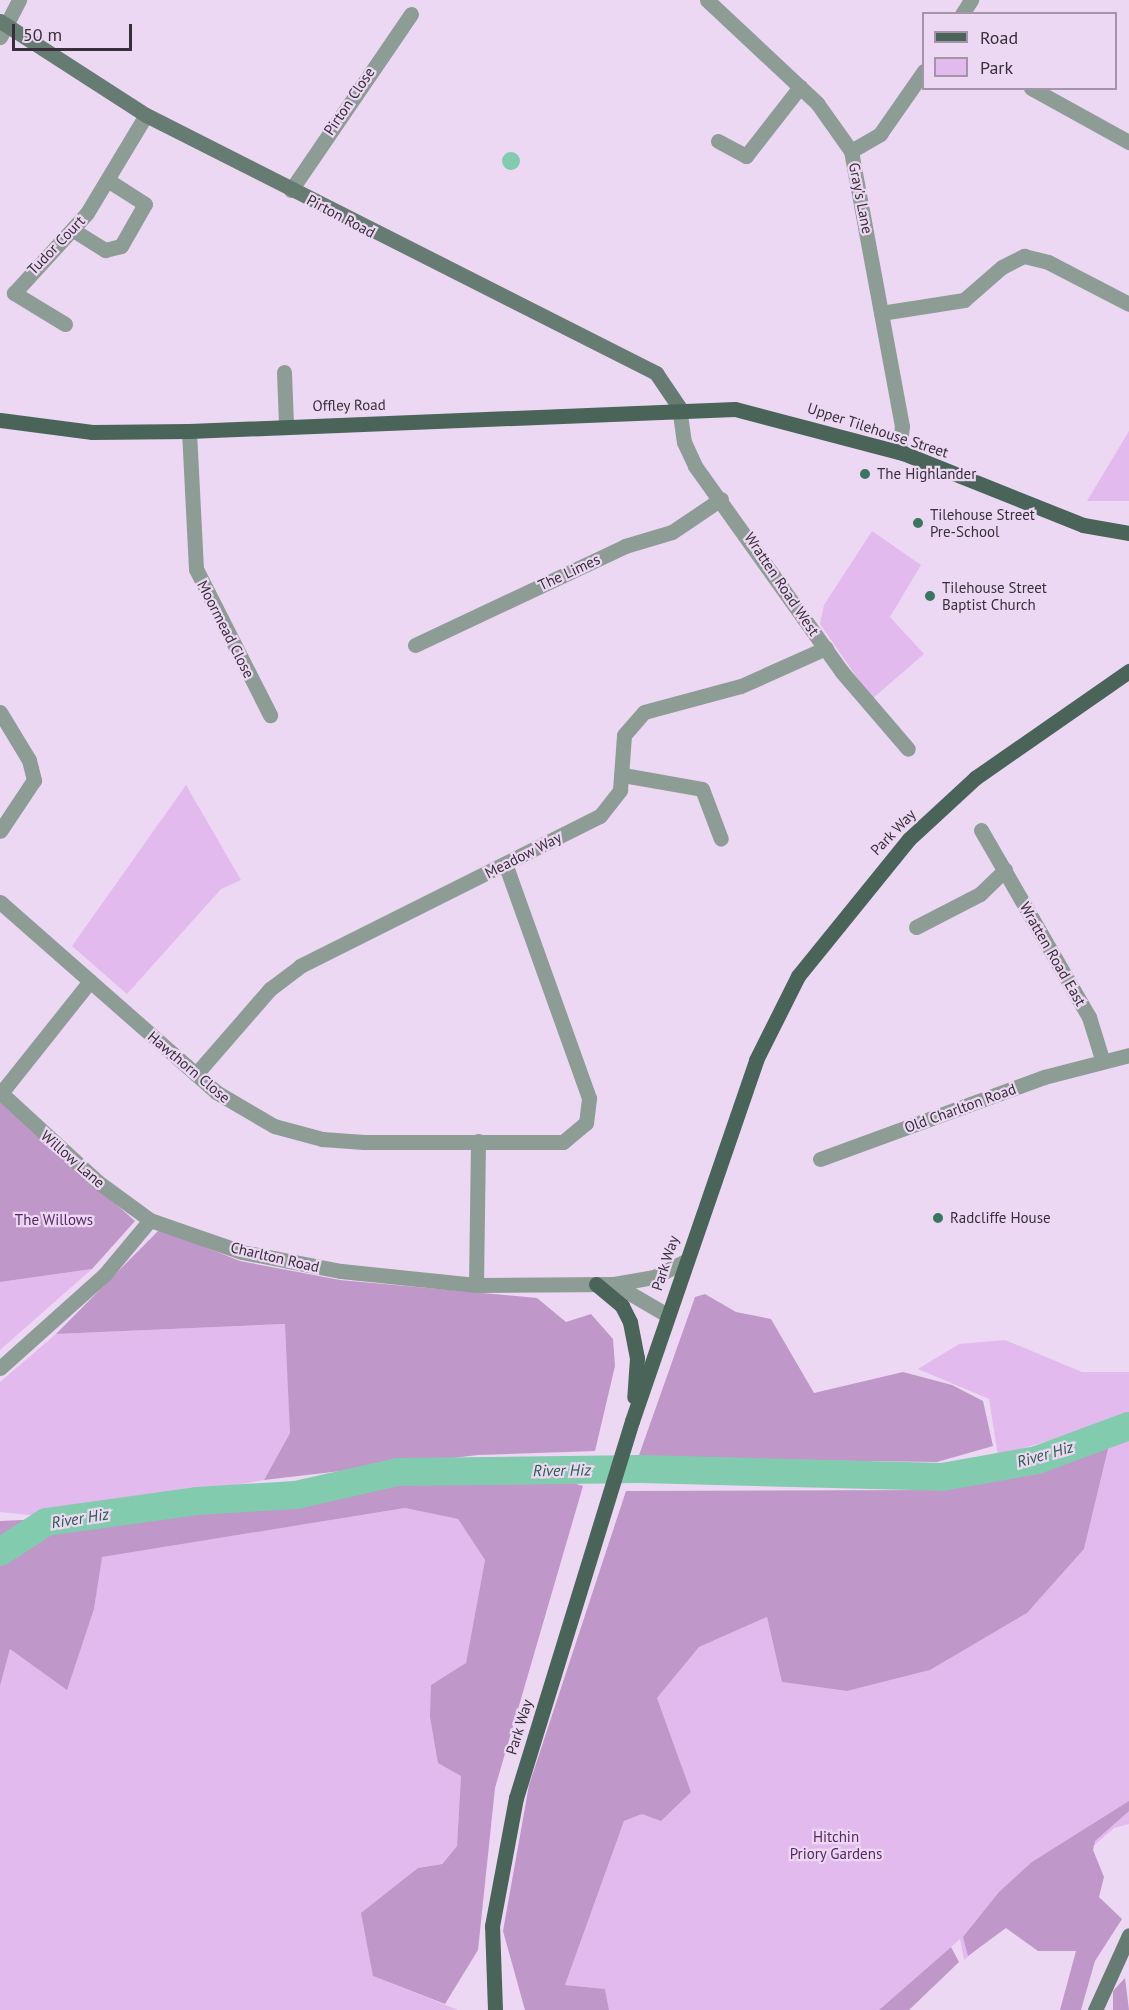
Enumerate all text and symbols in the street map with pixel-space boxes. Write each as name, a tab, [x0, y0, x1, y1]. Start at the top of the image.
scale bar	[15, 12, 135, 50]
legend	[922, 12, 1117, 90]
text: 50 m	[23, 23, 62, 46]
text: Road	[980, 26, 1018, 49]
text: Park	[980, 56, 1013, 79]
street label: Pirton Close	[320, 64, 378, 138]
street label: Gray's Lane	[845, 161, 877, 235]
street label: Pirton Road	[304, 190, 378, 242]
street label: Tudor Court	[24, 212, 88, 278]
street label: Offley Road	[312, 395, 386, 415]
street label: Upper Tilehouse Street	[805, 399, 951, 461]
place label: The Highlander	[877, 465, 976, 483]
marker: The Highlander	[858, 467, 872, 481]
place label: Tilehouse Street Pre-School	[930, 505, 1035, 540]
marker: Tilehouse Street Pre-School	[911, 516, 925, 530]
street label: Wratten Road West	[741, 529, 823, 639]
street label: The Limes	[535, 550, 603, 594]
street label: Moormead Close	[194, 577, 258, 681]
place label: Tilehouse Street Baptist Church	[942, 578, 1047, 613]
marker: Tilehouse Street Baptist Church	[923, 589, 937, 603]
street label: Park Way	[866, 805, 920, 859]
street label: Meadow Way	[481, 828, 565, 882]
street label: Wratten Road East	[1016, 899, 1090, 1009]
street label: Hawthorn Close	[144, 1027, 234, 1107]
street label: Old Charlton Road	[902, 1079, 1018, 1137]
street label: Willow Lane	[37, 1126, 109, 1192]
place label: Radcliffe House	[950, 1209, 1051, 1227]
park label: The Willows	[15, 1211, 93, 1229]
marker: Radcliffe House	[931, 1211, 945, 1225]
street label: Park Way	[648, 1233, 682, 1293]
street label: Charlton Road	[229, 1238, 321, 1276]
water label: River Hiz	[1014, 1437, 1076, 1471]
water label: River Hiz	[533, 1460, 591, 1480]
water label: River Hiz	[50, 1504, 110, 1532]
street label: Park Way	[502, 1697, 536, 1757]
park label: Hitchin Priory Gardens	[789, 1827, 883, 1862]

